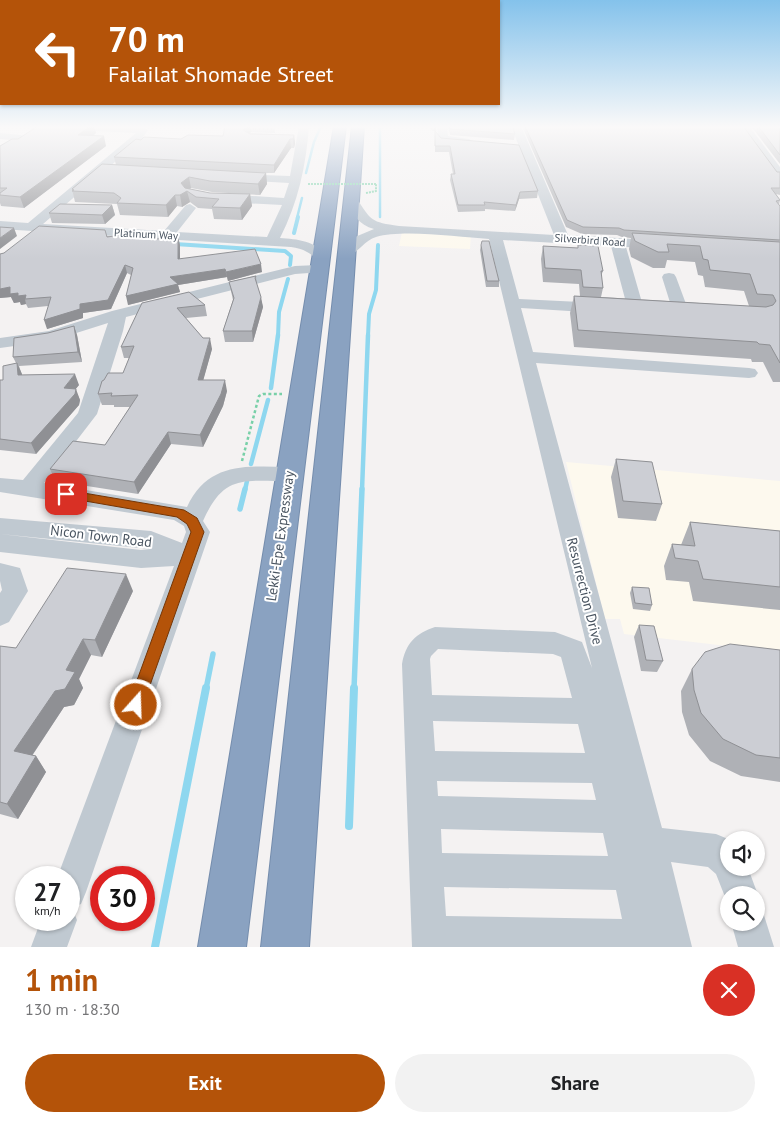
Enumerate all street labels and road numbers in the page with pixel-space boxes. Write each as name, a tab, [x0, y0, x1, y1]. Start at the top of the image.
street label: Platinum Way	[114, 225, 179, 243]
street label: Silverbird Road	[554, 231, 626, 249]
street label: Lekki-Epe Expressway	[262, 469, 298, 602]
street label: Nicon Town Road	[49, 521, 153, 551]
street label: Resurrection Drive	[563, 536, 607, 646]

